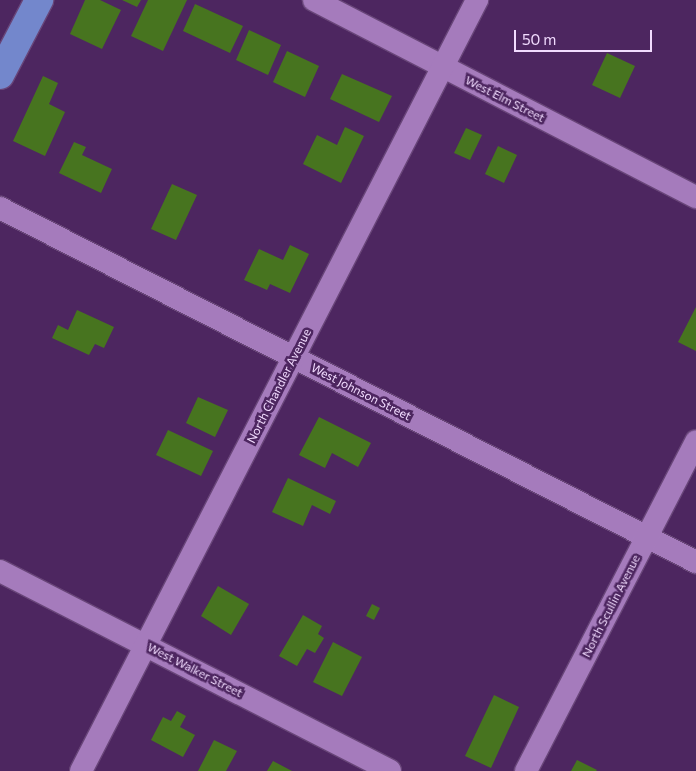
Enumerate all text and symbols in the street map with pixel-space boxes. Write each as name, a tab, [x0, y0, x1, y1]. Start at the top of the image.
scale bar	[516, 20, 654, 52]
text: 50 m	[522, 30, 556, 48]
street label: West Elm Street	[463, 73, 547, 125]
street label: North Chandler Avenue	[244, 326, 314, 446]
street label: West Johnson Street	[308, 360, 414, 424]
street label: North Scullin Avenue	[579, 552, 643, 660]
street label: West Walker Street	[145, 640, 245, 700]

